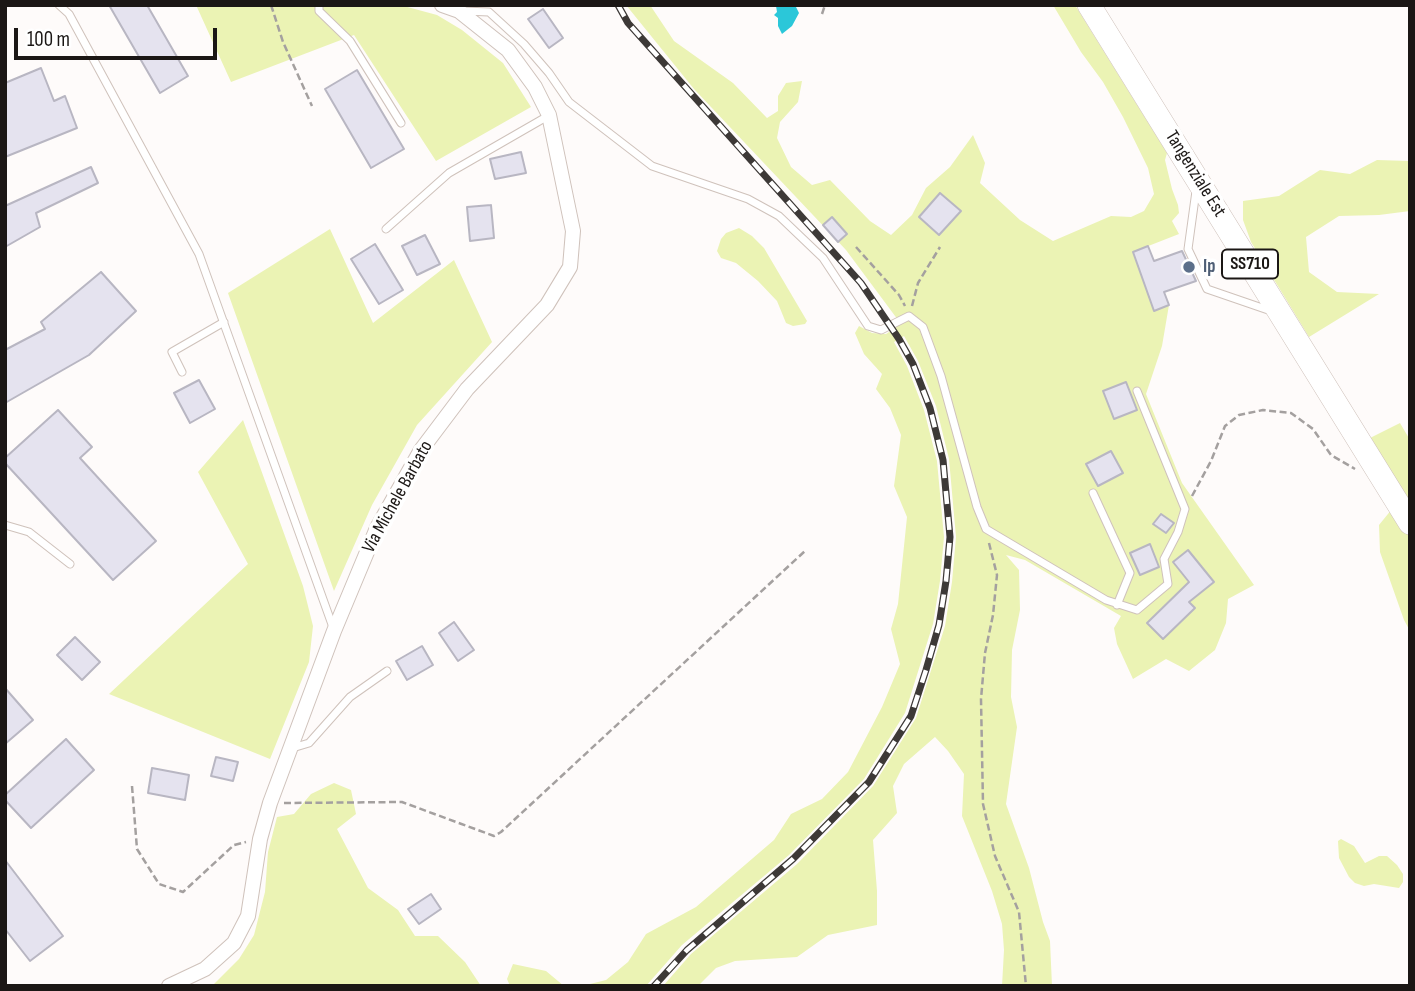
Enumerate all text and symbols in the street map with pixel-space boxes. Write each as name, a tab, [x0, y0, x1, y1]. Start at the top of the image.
scale bar	[18, 14, 220, 58]
text: 100 m	[27, 27, 70, 52]
street label: Tangenziale Est	[1160, 127, 1230, 221]
road number: SS710	[1222, 250, 1278, 278]
place label: Ip	[1203, 256, 1215, 278]
marker: Ip	[1181, 259, 1197, 275]
street label: Via Michele Barbato	[358, 437, 438, 557]

